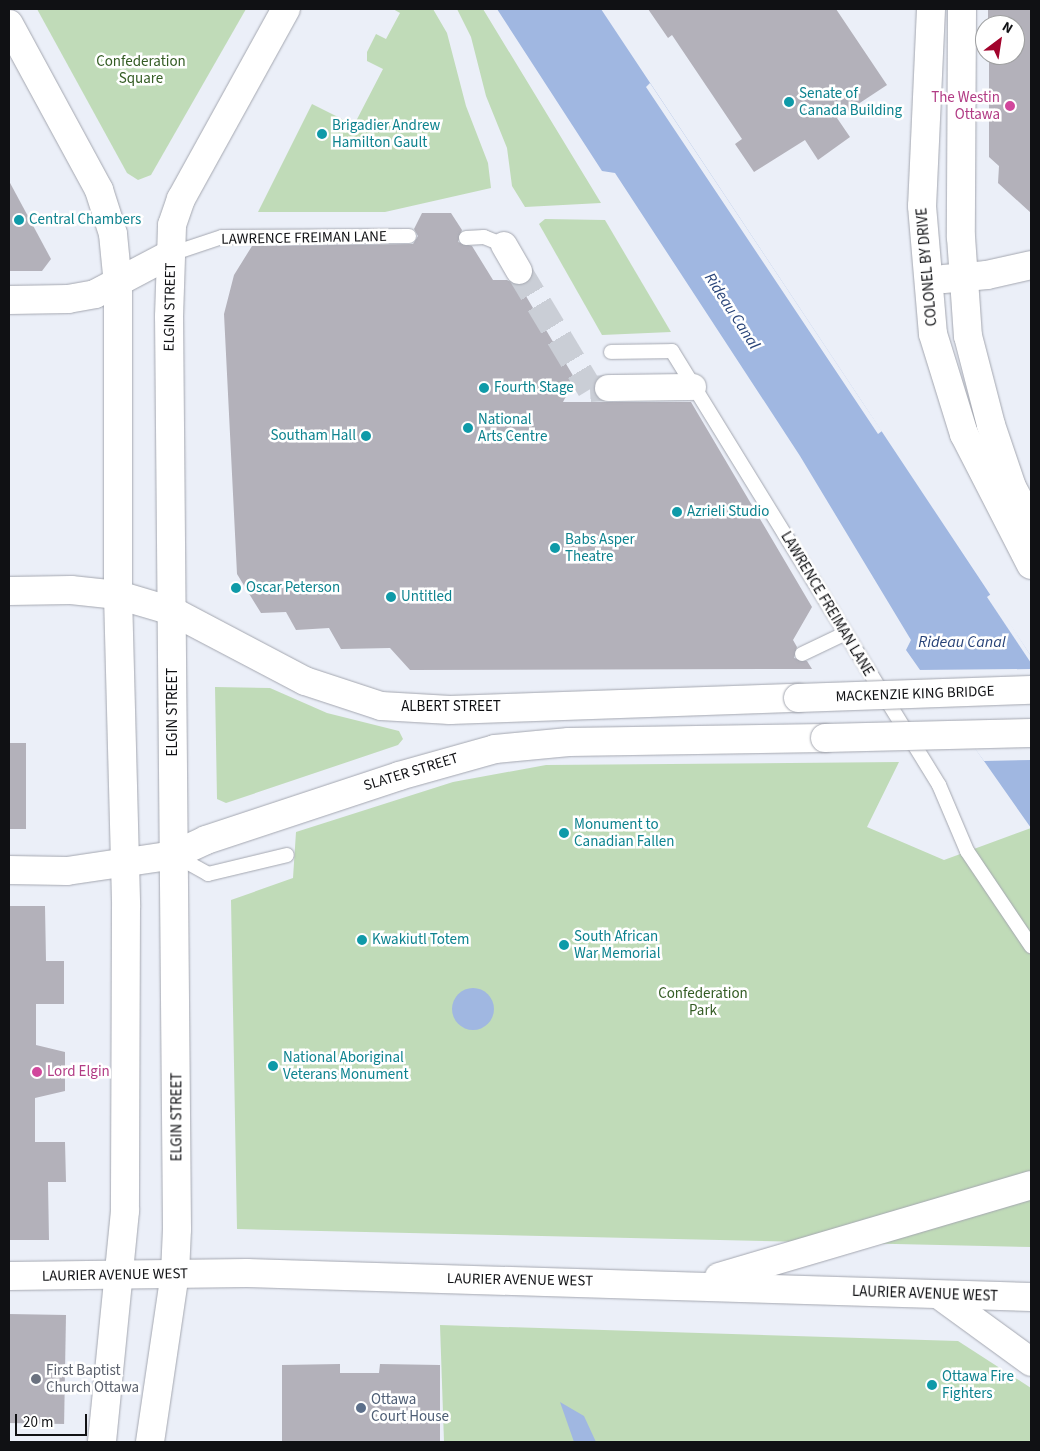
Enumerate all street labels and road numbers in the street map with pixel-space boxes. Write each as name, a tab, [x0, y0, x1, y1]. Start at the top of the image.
street label: COLONEL BY DRIVE	[913, 207, 941, 327]
street label: LAWRENCE FREIMAN LANE	[221, 228, 387, 248]
street label: ELGIN STREET	[160, 262, 180, 352]
street label: LAWRENCE FREIMAN LANE	[777, 528, 877, 680]
street label: ELGIN STREET	[164, 668, 182, 756]
street label: MACKENZIE KING BRIDGE	[835, 682, 995, 706]
street label: ALBERT STREET	[401, 698, 501, 716]
street label: SLATER STREET	[361, 749, 461, 795]
street label: ELGIN STREET	[168, 1073, 186, 1161]
street label: LAURIER AVENUE WEST	[42, 1265, 188, 1285]
street label: LAURIER AVENUE WEST	[447, 1270, 593, 1290]
street label: LAURIER AVENUE WEST	[852, 1282, 998, 1306]

